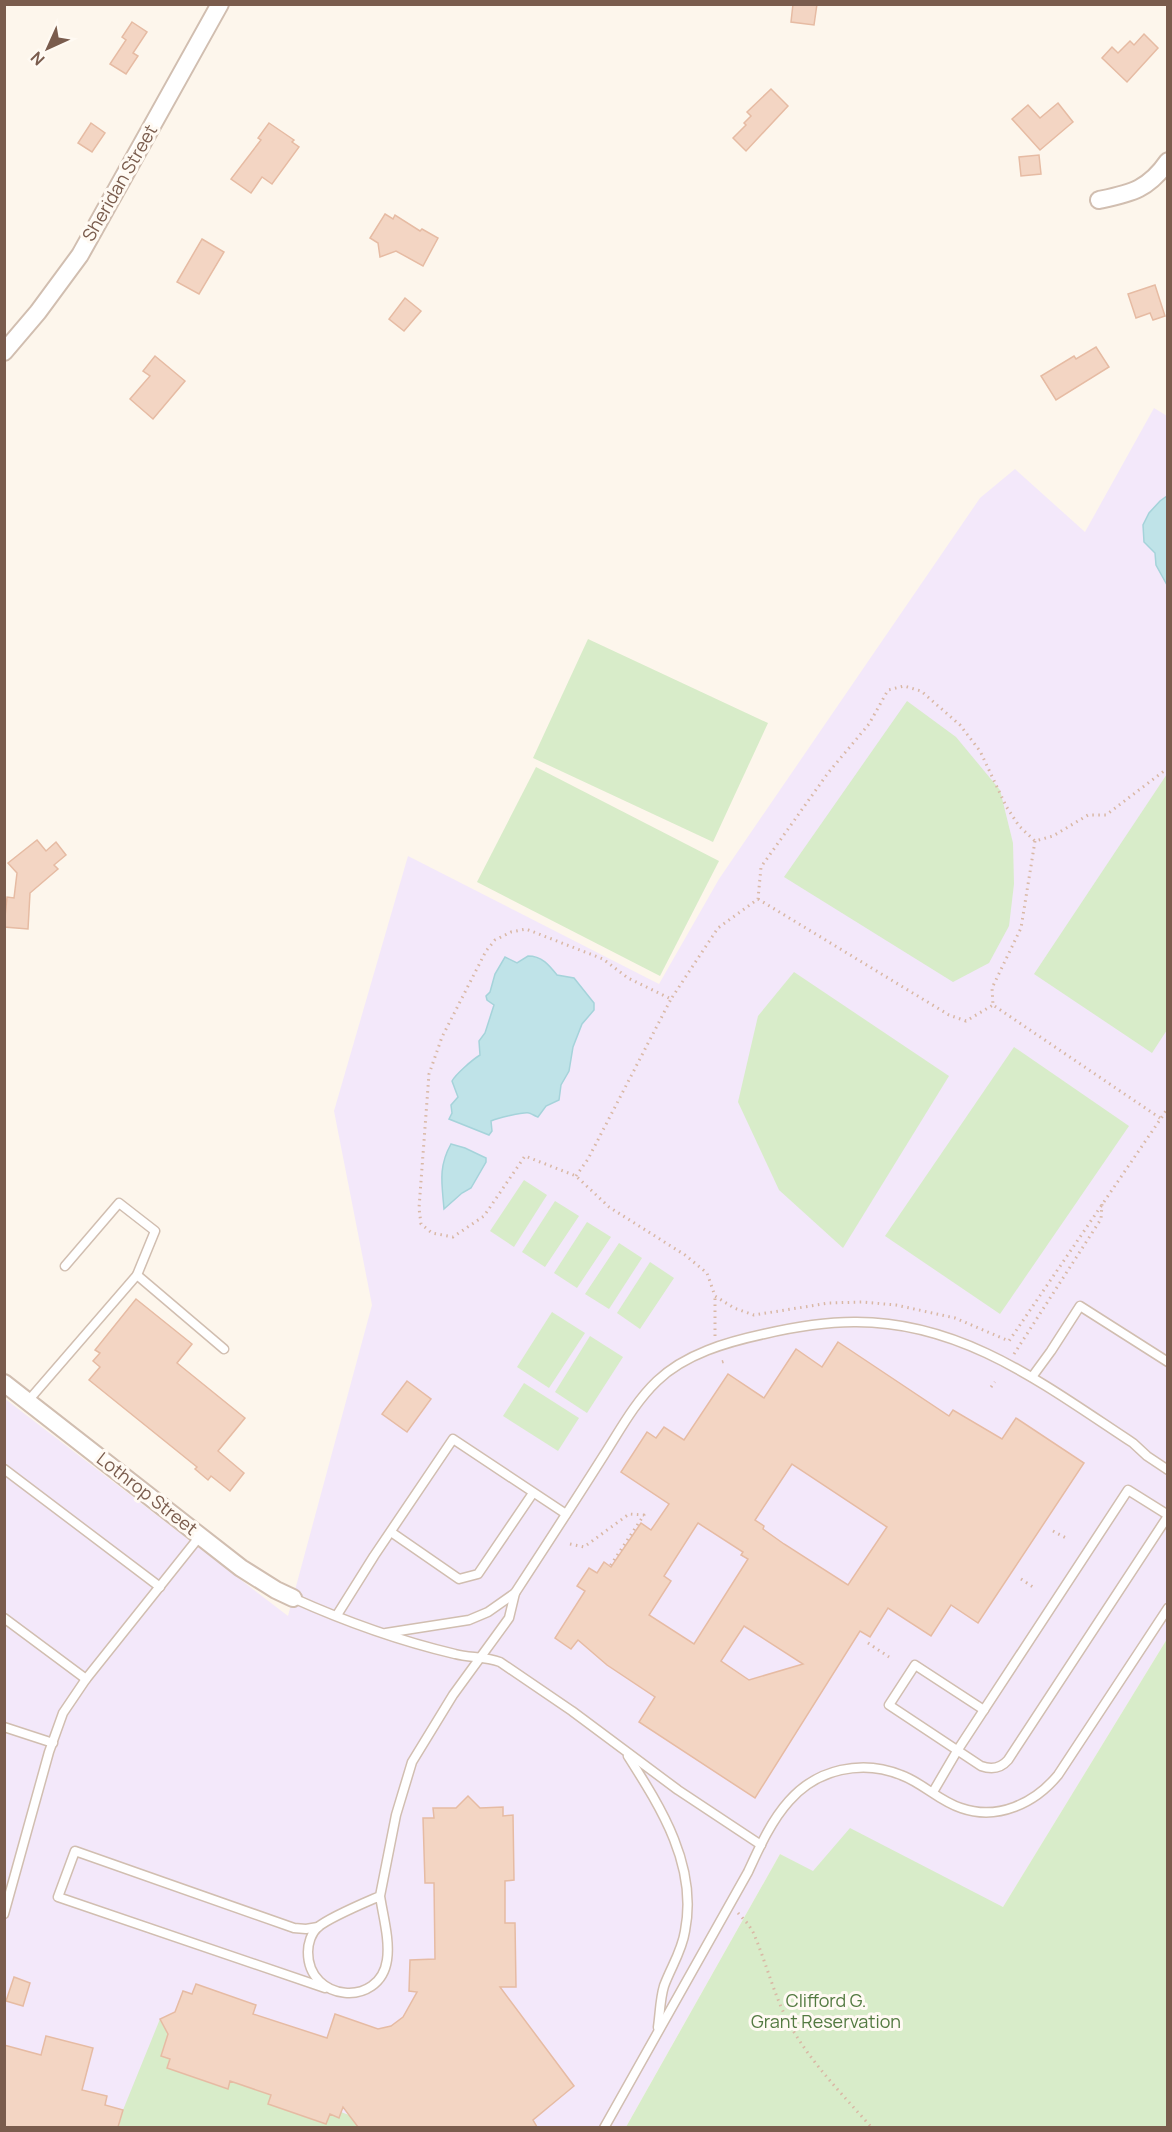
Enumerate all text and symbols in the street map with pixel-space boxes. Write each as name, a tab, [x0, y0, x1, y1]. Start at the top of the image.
north arrow	[18, 18, 78, 78]
text: N	[26, 47, 49, 70]
street label: Sheridan Street	[76, 120, 162, 245]
street label: Lothrop Street	[92, 1446, 203, 1540]
park label: Clifford G. Grant Reservation	[751, 1988, 901, 2033]

